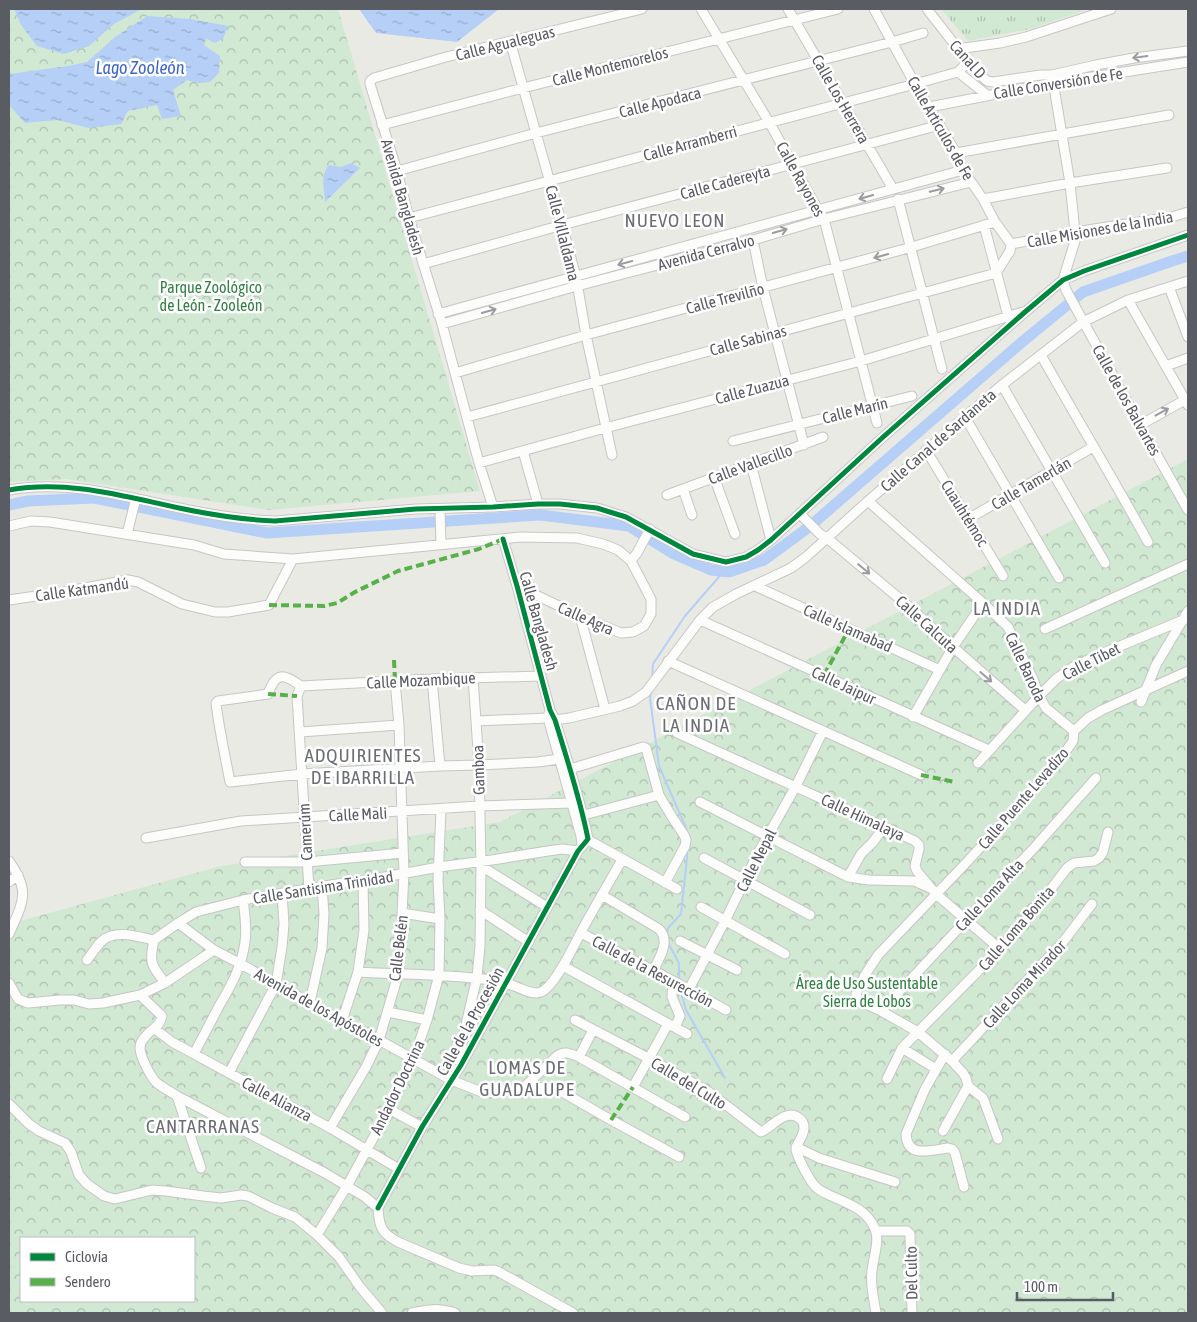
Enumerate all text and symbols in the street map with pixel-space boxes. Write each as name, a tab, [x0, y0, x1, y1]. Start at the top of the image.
street label: Calle Agualeguas	[454, 22, 557, 65]
street label: Canal D	[946, 36, 990, 82]
street label: Calle Montemorelos	[550, 43, 670, 89]
street label: Calle Los Herrera	[808, 52, 874, 146]
one-way arrow	[1132, 53, 1148, 63]
water label: Lago Zooleón	[96, 57, 185, 78]
street label: Calle Conversión de Fe	[992, 64, 1124, 102]
street label: Calle Artículos de Fe	[904, 73, 978, 183]
street label: Calle Apodaca	[617, 83, 703, 122]
street label: Calle Arramberri	[641, 122, 739, 164]
street label: Avenida Bangladesh	[377, 137, 428, 257]
street label: Calle Rayones	[772, 139, 829, 220]
street label: Calle Cadereyta	[678, 161, 772, 204]
street label: Calle Villaldama	[542, 183, 584, 283]
one-way arrow	[929, 185, 945, 194]
one-way arrow	[858, 193, 874, 202]
street label: Calle Misiones de la India	[1026, 207, 1174, 251]
district label: NUEVO LEON	[624, 209, 726, 231]
one-way arrow	[772, 226, 788, 236]
street label: Avenida Cerralvo	[656, 230, 756, 274]
one-way arrow	[873, 251, 889, 261]
one-way arrow	[617, 259, 633, 269]
park label: Parque Zoológico de León - Zooleón	[160, 278, 262, 314]
street label: Calle Trevilño	[684, 279, 766, 317]
one-way arrow	[480, 306, 496, 315]
street label: Calle Sabinas	[708, 321, 789, 359]
street label: Calle de los Balvartes	[1089, 341, 1165, 459]
street label: Calle Zuazua	[713, 371, 791, 407]
street label: Calle Canal de Sardaneta	[877, 385, 999, 495]
street label: Calle Marín	[820, 393, 890, 427]
one-way arrow	[1155, 407, 1170, 417]
street label: Calle Vallecillo	[705, 440, 795, 488]
street label: Calle Tamerlán	[988, 453, 1074, 513]
street label: Cuauhtémoc	[938, 477, 992, 549]
one-way arrow	[858, 564, 871, 575]
street label: Calle Bangladesh	[515, 569, 562, 673]
street label: Calle Katmandú	[34, 574, 130, 604]
street label: Calle Calcuta	[892, 592, 962, 656]
district label: LA INDIA	[973, 597, 1041, 619]
street label: Calle Agra	[555, 598, 617, 639]
street label: Calle Islamabad	[801, 600, 895, 656]
street label: Calle Baroda	[1002, 629, 1050, 705]
street label: Calle Tibet	[1059, 639, 1123, 683]
street label: Calle Jaipur	[809, 662, 879, 709]
street label: Calle Mozambique	[366, 668, 476, 693]
one-way arrow	[980, 671, 993, 682]
district label: CAÑON DE LA INDIA	[656, 692, 736, 736]
district label: ADQUIRIENTES DE IBARRILLA	[304, 744, 422, 788]
street label: Calle Puente Levadizo	[974, 744, 1072, 852]
street label: Gamboa	[468, 745, 488, 795]
street label: Calle Himalaya	[818, 790, 908, 845]
street label: Camerúm	[295, 803, 315, 861]
street label: Calle Mali	[328, 803, 388, 825]
street label: Calle Nepal	[732, 825, 781, 895]
street label: Calle Loma Alta	[951, 855, 1027, 935]
street label: Calle Santisima Trinidad	[252, 867, 394, 907]
street label: Calle Loma Bonita	[974, 882, 1058, 974]
street label: Calle Belén	[385, 914, 411, 982]
street label: Calle de la Resurección	[589, 931, 717, 1011]
street label: Calle Loma Mirador	[979, 936, 1069, 1032]
street label: Avenida de los Apóstoles	[251, 964, 387, 1051]
street label: Calle de la Procesión	[433, 964, 507, 1078]
park label: Área de Uso Sustentable Sierra de Lobos	[796, 974, 938, 1010]
street label: Andador Doctrina	[366, 1037, 428, 1137]
street label: Calle del Culto	[648, 1053, 730, 1113]
district label: LOMAS DE GUADALUPE	[479, 1056, 575, 1100]
street label: Calle Alianza	[239, 1073, 315, 1125]
district label: CANTARRANAS	[146, 1115, 260, 1137]
legend	[20, 1237, 195, 1302]
street label: Del Culto	[902, 1246, 920, 1300]
text: Ciclovía	[65, 1248, 108, 1265]
scale bar	[1017, 1270, 1113, 1302]
text: Sendero	[65, 1273, 111, 1290]
text: 100 m	[1024, 1278, 1058, 1295]

